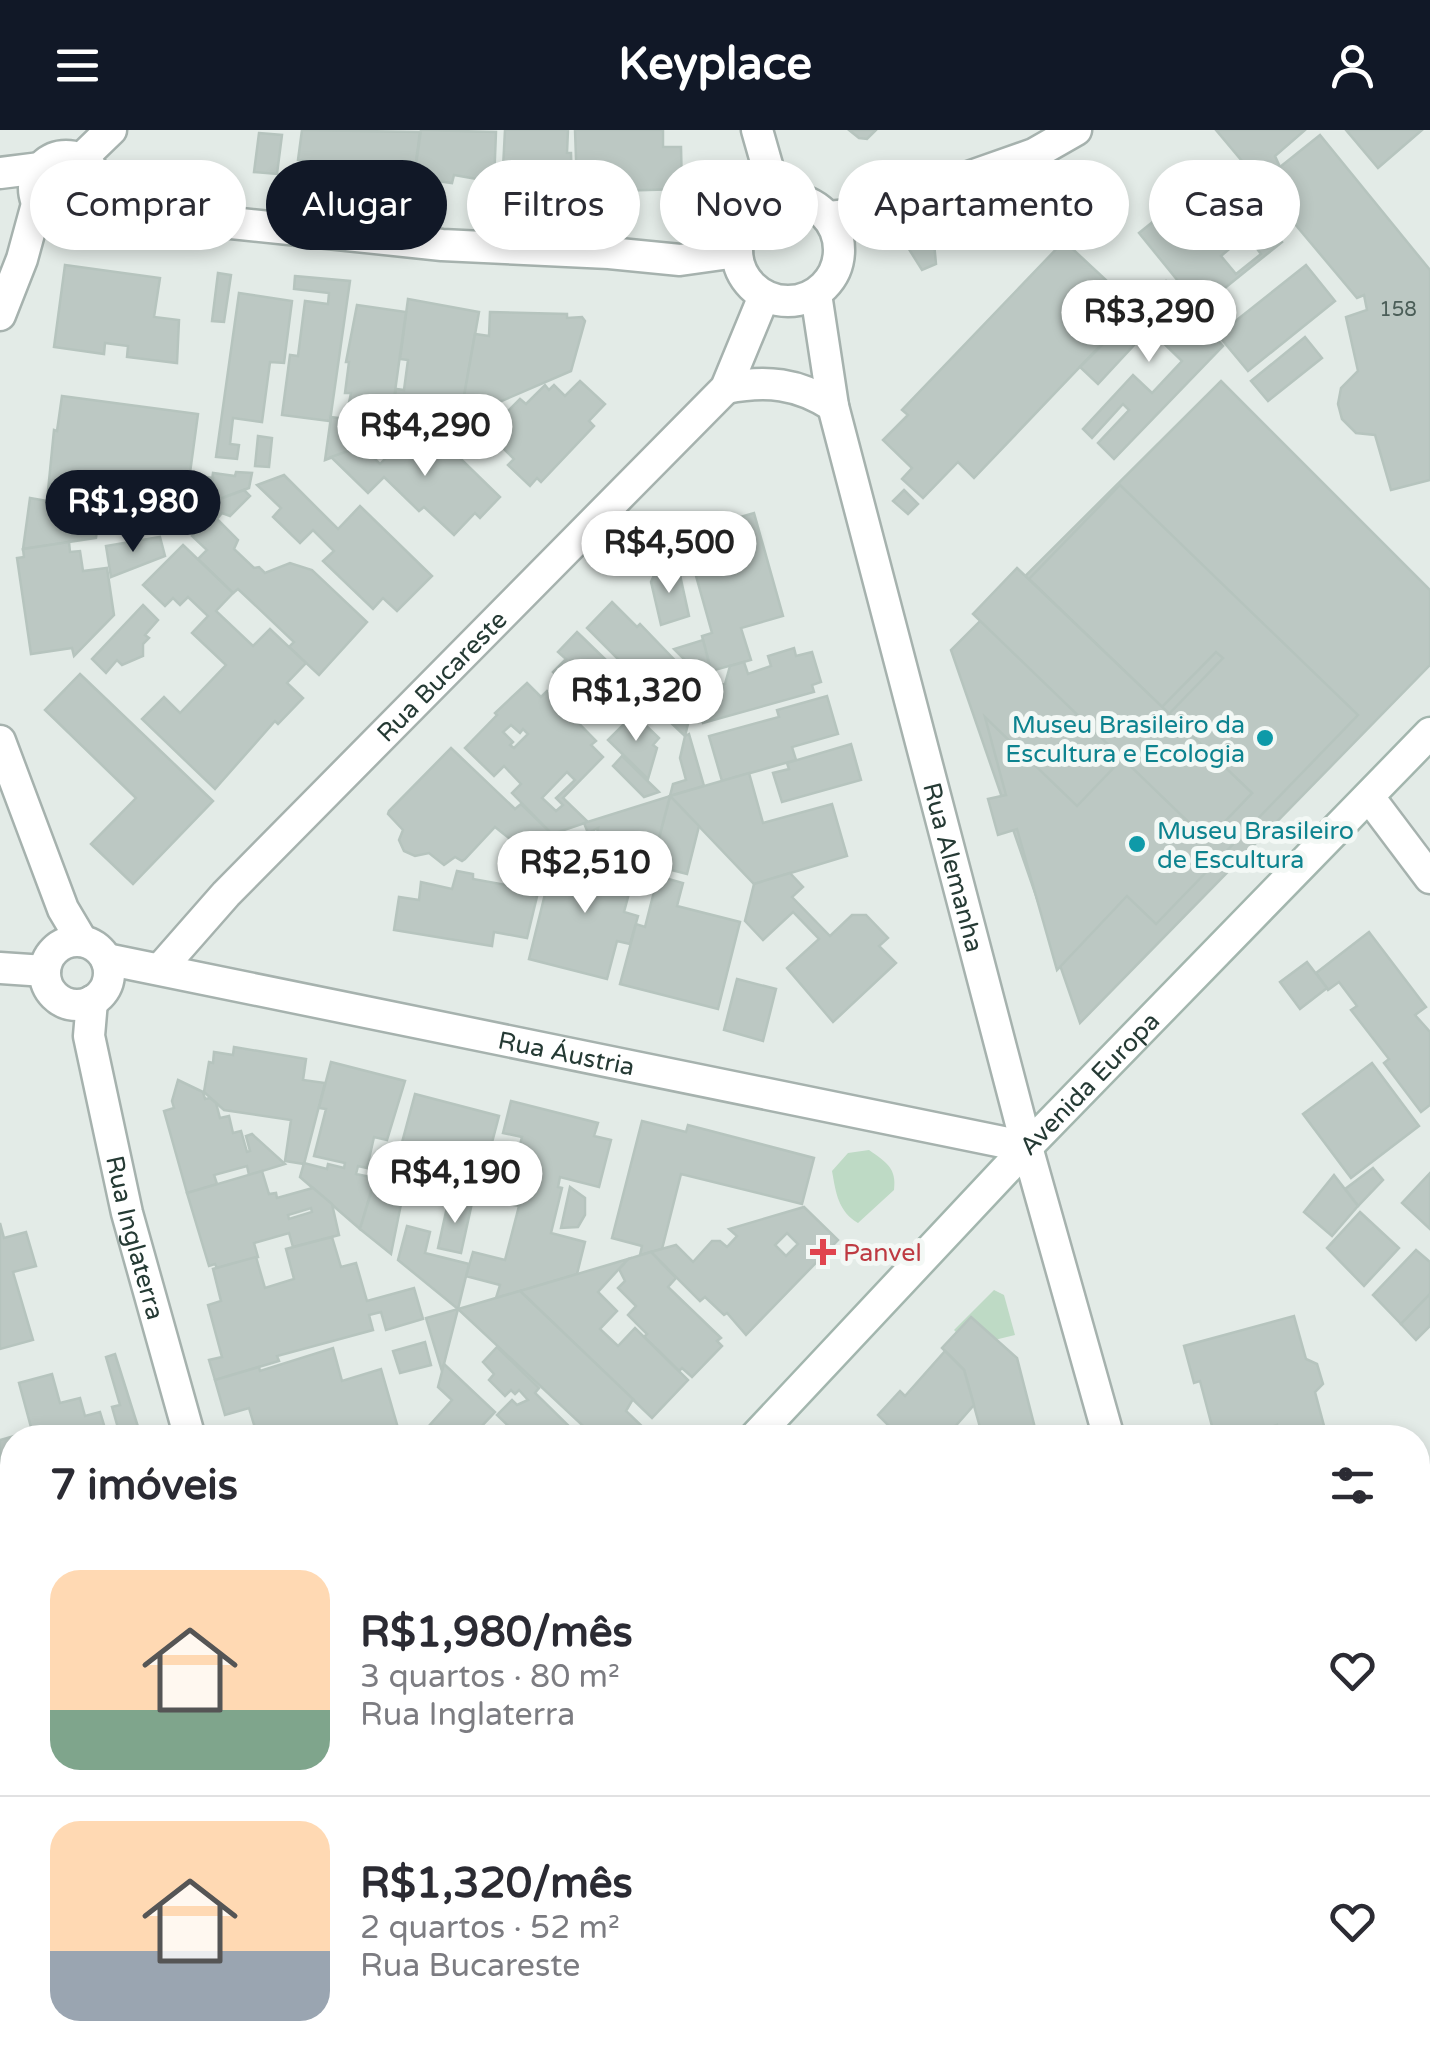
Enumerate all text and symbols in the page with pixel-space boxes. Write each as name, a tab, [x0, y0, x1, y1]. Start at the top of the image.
icon: menu	[50, 38, 105, 93]
text: Keyplace	[618, 38, 812, 92]
icon: person	[1325, 38, 1380, 93]
chip: Comprar	[30, 160, 246, 250]
chip: Alugar	[266, 160, 447, 250]
chip: Filtros	[467, 160, 640, 250]
chip: Novo	[660, 160, 818, 250]
chip: Apartamento	[838, 160, 1129, 250]
chip: Casa	[1149, 160, 1300, 250]
pin: R$3,290	[1057, 280, 1241, 365]
text: R$3,290	[1083, 293, 1215, 331]
house number: 158	[1379, 298, 1417, 322]
pin: R$4,290	[333, 394, 517, 479]
text: R$4,290	[359, 407, 491, 445]
pin: R$1,980	[41, 470, 225, 555]
text: R$1,980	[67, 483, 199, 521]
pin: R$4,500	[577, 511, 761, 596]
text: R$4,500	[603, 524, 735, 562]
street label: Rua Bucareste	[371, 605, 513, 748]
pin: R$1,320	[544, 659, 728, 744]
text: R$1,320	[570, 672, 702, 710]
place label: Museu Brasileiro da Escultura e Ecologia	[1005, 710, 1245, 769]
marker: Museu Brasileiro da Escultura e Ecologia	[1254, 727, 1276, 749]
street label: Rua Alemanha	[916, 779, 989, 955]
place label: Museu Brasileiro de Escultura	[1157, 816, 1354, 875]
pin: R$2,510	[493, 831, 677, 916]
marker: Museu Brasileiro de Escultura	[1126, 833, 1148, 855]
text: R$2,510	[519, 844, 651, 882]
street label: Avenida Europa	[1013, 1006, 1166, 1162]
street label: Rua Áustria	[495, 1025, 637, 1083]
pin: R$4,190	[363, 1141, 547, 1226]
street label: Rua Inglaterra	[99, 1153, 170, 1323]
text: R$4,190	[389, 1154, 521, 1192]
place label: Panvel	[843, 1238, 922, 1268]
marker: Panvel	[812, 1241, 834, 1263]
icon: filters	[1325, 1458, 1380, 1513]
text: 7 imóveis	[50, 1460, 238, 1511]
text: R$1,980/mês	[360, 1607, 633, 1658]
icon: home	[130, 1610, 250, 1730]
icon: heart	[1325, 1643, 1380, 1698]
text: 3 quartos · 80 m²	[360, 1658, 620, 1696]
text: Rua Inglaterra	[360, 1696, 575, 1734]
text: R$1,320/mês	[360, 1858, 633, 1909]
icon: home	[130, 1861, 250, 1981]
icon: heart	[1325, 1894, 1380, 1949]
text: 2 quartos · 52 m²	[360, 1909, 620, 1947]
text: Rua Bucareste	[360, 1947, 580, 1985]

